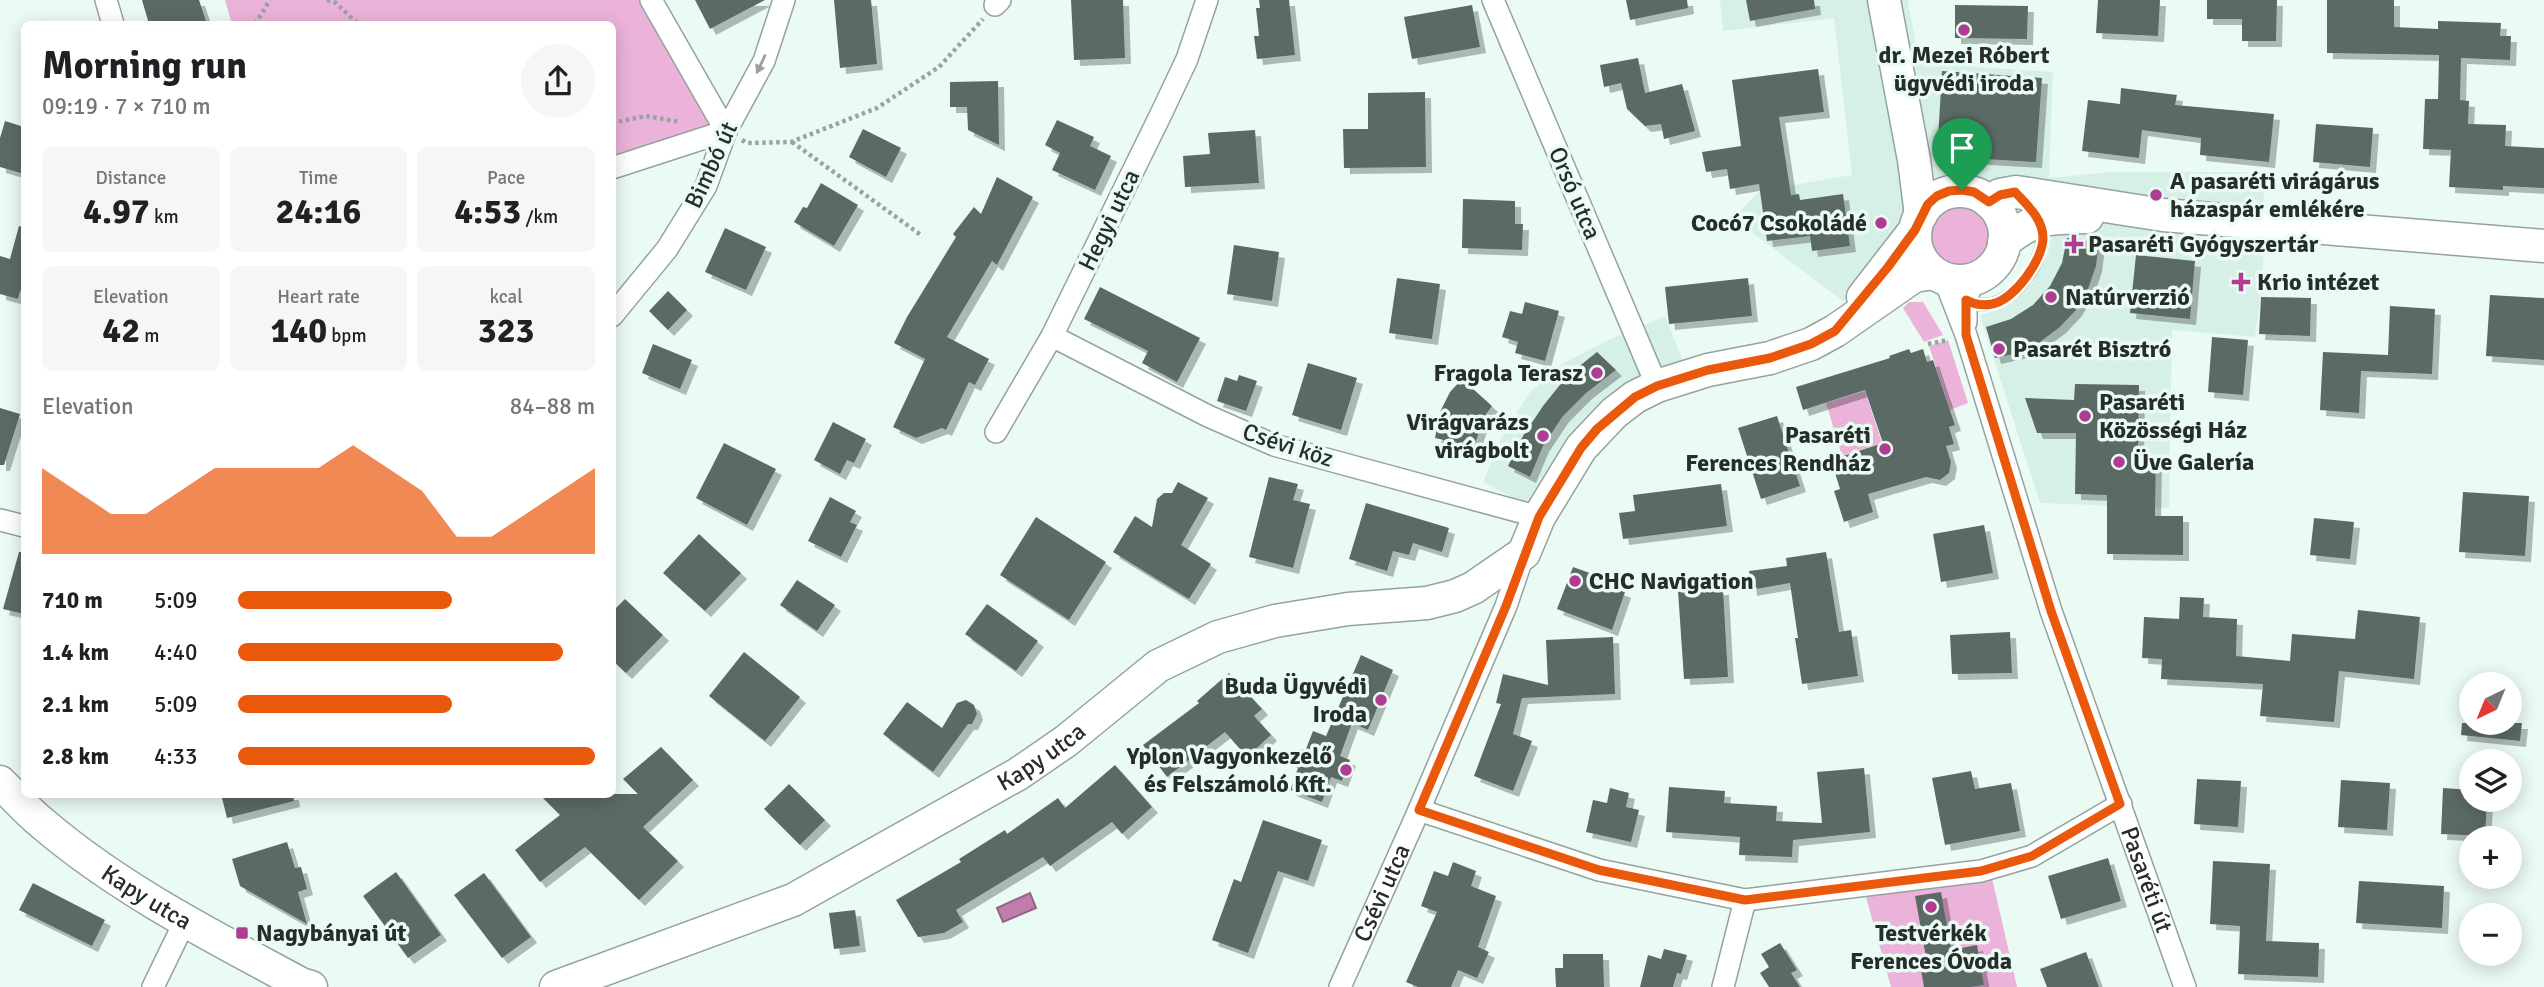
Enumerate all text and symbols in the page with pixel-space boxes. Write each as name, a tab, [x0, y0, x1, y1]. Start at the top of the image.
marker: dr. Mezei Róbert ügyvédi iroda	[1956, 22, 1972, 38]
place label: dr. Mezei Róbert ügyvédi iroda	[1879, 40, 2049, 98]
text: Morning run	[42, 42, 247, 89]
button: share	[521, 44, 595, 118]
one-way arrow	[756, 54, 767, 74]
text: 09:19 · 7 × 710 m	[42, 92, 211, 121]
street label: Bimbó út	[678, 117, 744, 213]
pin	[1932, 118, 1992, 190]
icon: arrive	[1943, 129, 1981, 167]
street label: Orsó utca	[1542, 142, 1608, 244]
street label: Hegyi utca	[1072, 164, 1146, 276]
text: Distance	[95, 166, 166, 190]
text: Time	[299, 166, 338, 190]
text: Pace	[487, 166, 525, 190]
place label: A pasaréti virágárus házaspár emlékére	[2170, 166, 2380, 224]
marker: A pasaréti virágárus házaspár emlékére	[2148, 187, 2164, 203]
text: 4.97	[83, 190, 150, 233]
text: 24:16	[276, 190, 361, 233]
text: 4:53	[454, 190, 521, 233]
text: km	[150, 205, 179, 229]
text: /km	[521, 205, 558, 229]
place label: Cocó7 Csokoládé	[1691, 208, 1867, 238]
marker: Cocó7 Csokoládé	[1873, 215, 1889, 231]
place label: Pasaréti Gyógyszertár	[2088, 229, 2319, 259]
marker: Pasaréti Gyógyszertár	[2066, 236, 2082, 252]
place label: Krio intézet	[2257, 267, 2379, 297]
marker: Krio intézet	[2231, 272, 2251, 292]
place label: Natúrverzió	[2065, 282, 2190, 312]
text: Elevation	[93, 285, 169, 309]
text: Heart rate	[277, 285, 360, 309]
text: kcal	[490, 285, 523, 309]
marker: Natúrverzió	[2043, 289, 2059, 305]
text: 42	[102, 309, 140, 352]
text: 140	[270, 309, 327, 352]
text: 323	[478, 309, 535, 352]
text: m	[140, 324, 159, 348]
text: bpm	[327, 324, 367, 348]
place label: Pasarét Bisztró	[2013, 334, 2171, 364]
marker: Pasarét Bisztró	[1991, 341, 2007, 357]
place label: Fragola Terasz	[1434, 358, 1583, 388]
marker: Fragola Terasz	[1589, 365, 1605, 381]
place label: Pasaréti Közösségi Ház	[2099, 387, 2247, 445]
text: Elevation	[42, 392, 134, 421]
text: 84–88 m	[510, 392, 595, 421]
place label: Virágvarázs virágbolt	[1406, 407, 1529, 465]
marker: Pasaréti Közösségi Ház	[2077, 408, 2093, 424]
street label: Csévi köz	[1239, 416, 1337, 474]
place label: Pasaréti Ferences Rendház	[1685, 420, 1871, 478]
marker: Virágvarázs virágbolt	[1535, 428, 1551, 444]
marker: Pasaréti Ferences Rendház	[1877, 441, 1893, 457]
place label: Üve Galería	[2133, 447, 2254, 477]
marker: Üve Galería	[2111, 454, 2127, 470]
place label: CHC Navigation	[1589, 566, 1754, 596]
marker: CHC Navigation	[1567, 573, 1583, 589]
text: 710 m	[42, 586, 103, 615]
text: 5:09	[154, 586, 197, 615]
text: 1.4 km	[42, 638, 109, 667]
text: 4:40	[154, 638, 197, 667]
place label: Buda Ügyvédi Iroda	[1224, 671, 1367, 729]
north arrow	[2459, 672, 2522, 735]
map controls	[2459, 672, 2522, 966]
text: 2.1 km	[42, 690, 109, 719]
text: 5:09	[154, 690, 197, 719]
marker: Buda Ügyvédi Iroda	[1373, 692, 1389, 708]
street label: Kapy utca	[992, 716, 1092, 798]
place label: Yplon Vagyonkezelő és Felszámoló Kft.	[1125, 741, 1332, 799]
text: 2.8 km	[42, 742, 109, 771]
text: 4:33	[154, 742, 197, 771]
button: layers	[2459, 749, 2522, 812]
marker: Yplon Vagyonkezelő és Felszámoló Kft.	[1338, 762, 1354, 778]
street label: Pasaréti út	[2114, 823, 2179, 937]
button: +	[2459, 826, 2522, 889]
street label: Csévi utca	[1347, 839, 1417, 947]
street label: Kapy utca	[96, 858, 197, 936]
marker: Testvérkék Ferences Óvoda	[1923, 899, 1939, 915]
button: −	[2459, 903, 2522, 966]
place label: Nagybányai út	[256, 918, 406, 948]
place label: Testvérkék Ferences Óvoda	[1850, 918, 2012, 976]
marker: Nagybányai út	[234, 925, 250, 941]

